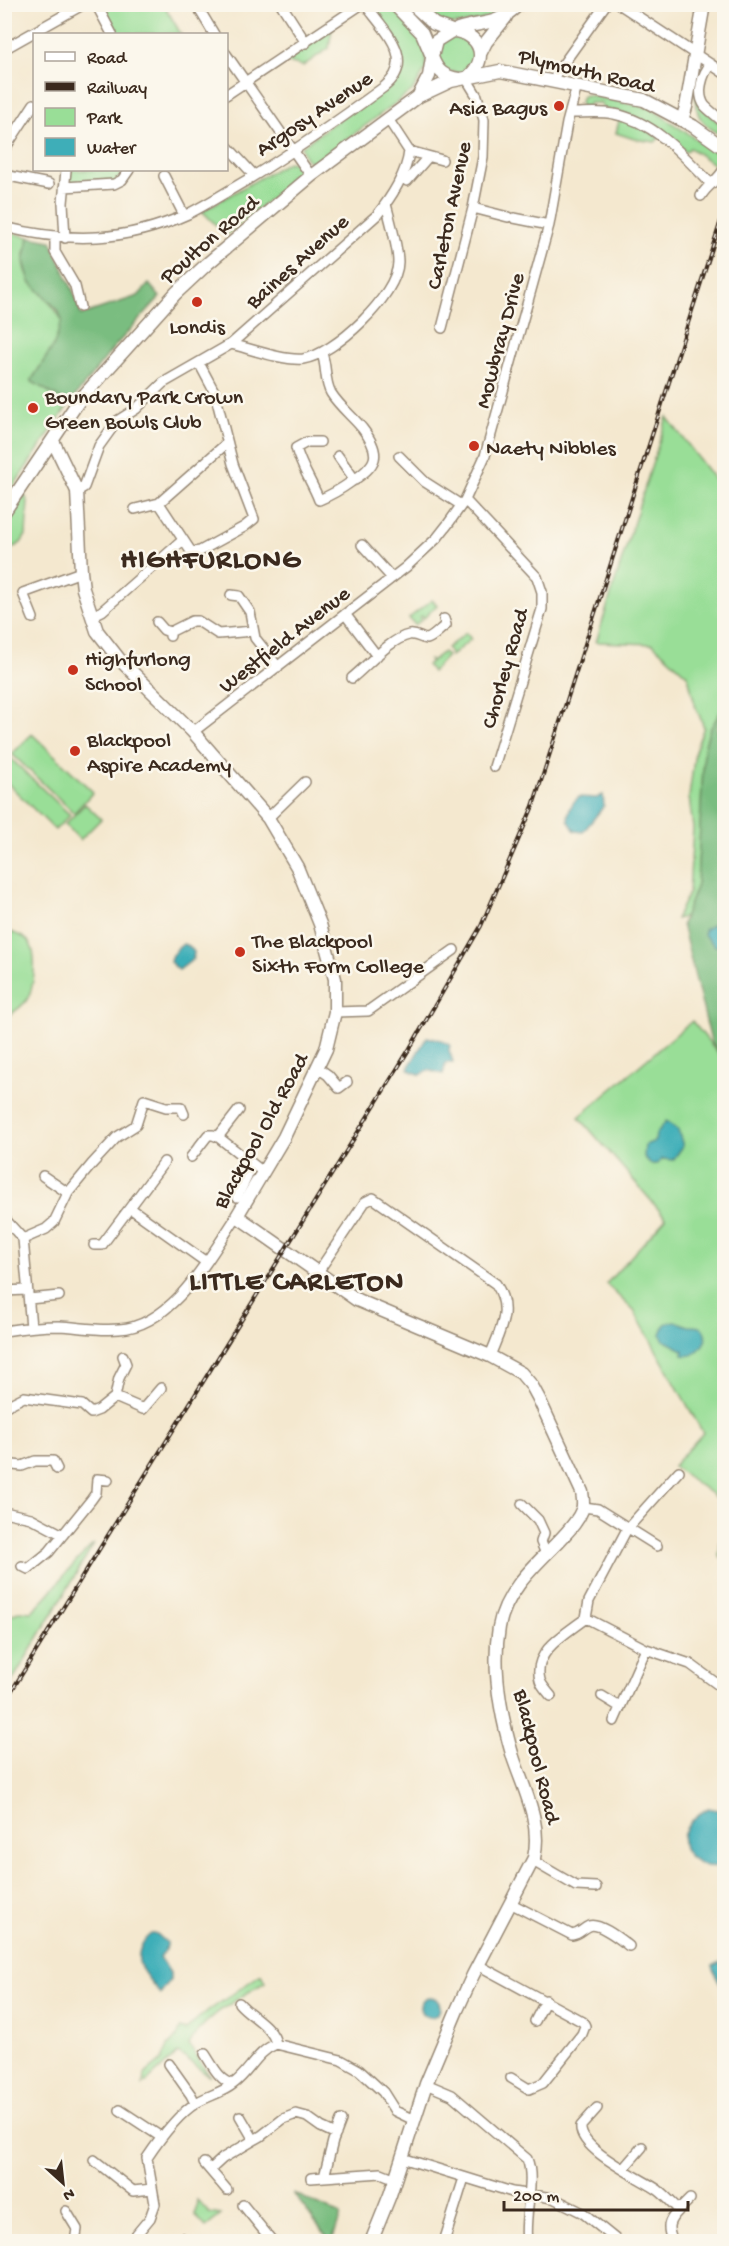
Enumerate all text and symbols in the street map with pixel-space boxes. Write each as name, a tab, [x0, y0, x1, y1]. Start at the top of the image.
legend	[33, 33, 228, 171]
street label: Plymouth Road	[514, 44, 659, 102]
text: Road	[87, 49, 128, 70]
street label: Argosy Avenue	[252, 66, 379, 164]
text: Railway	[87, 79, 147, 100]
place label: Asia Bagus	[449, 97, 548, 123]
marker: Asia Bagus	[552, 99, 566, 113]
text: Park	[86, 109, 123, 130]
text: Water	[87, 139, 137, 160]
street label: Carleton Avenue	[423, 139, 479, 292]
street label: Poulton Road	[155, 190, 267, 292]
street label: Baines Avenue	[241, 210, 356, 317]
street label: Mowbray Drive	[471, 270, 533, 412]
marker: Londis	[190, 295, 204, 309]
place label: Londis	[169, 316, 226, 342]
place label: Boundary Park Crown Green Bowls Club	[44, 386, 244, 437]
marker: Boundary Park Crown Green Bowls Club	[26, 401, 40, 415]
place label: Naety Nibbles	[486, 437, 617, 463]
marker: Naety Nibbles	[467, 439, 481, 453]
district label: HIGHFURLONG	[120, 545, 302, 578]
street label: Westfield Avenue	[215, 582, 357, 700]
street label: Chorley Road	[477, 604, 537, 732]
place label: Highfurlong School	[85, 648, 191, 699]
marker: Highfurlong School	[66, 663, 80, 677]
place label: Blackpool Aspire Academy	[86, 729, 232, 780]
marker: Blackpool Aspire Academy	[68, 744, 82, 758]
place label: The Blackpool Sixth Form College	[250, 930, 425, 981]
marker: The Blackpool Sixth Form College	[233, 945, 247, 959]
street label: Blackpool Old Road	[209, 1048, 317, 1215]
district label: LITTLE CARLETON	[189, 1267, 405, 1300]
street label: Blackpool Road	[506, 1686, 565, 1829]
north arrow	[33, 2153, 93, 2213]
scale bar	[504, 2174, 688, 2212]
text: N	[59, 2182, 77, 2204]
text: 200 m	[513, 2187, 560, 2208]

